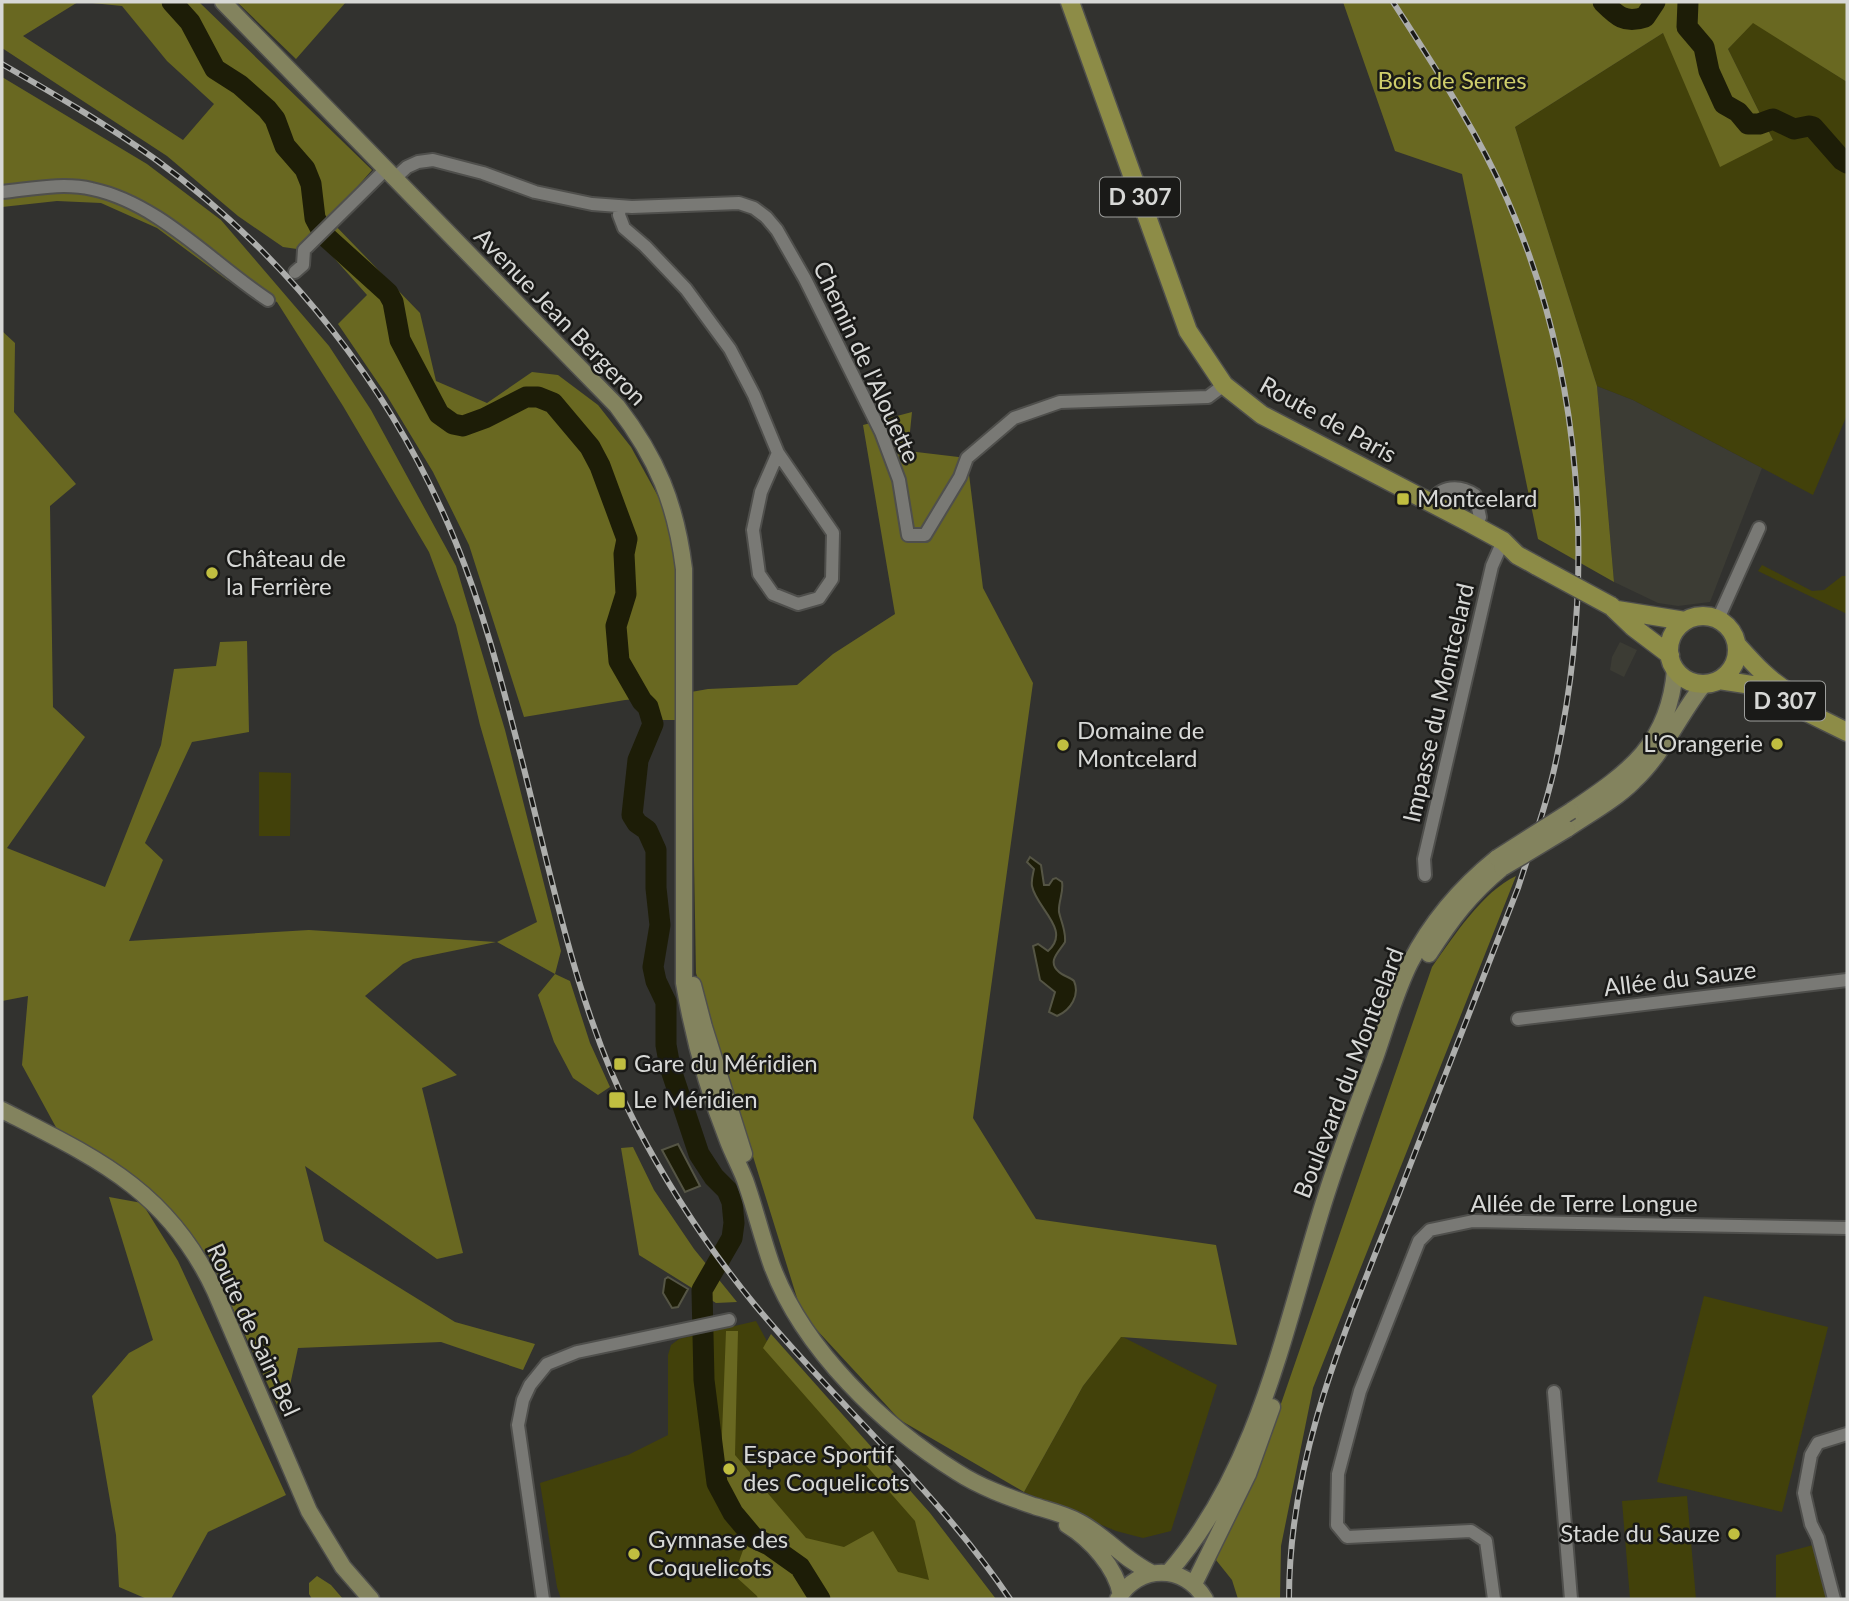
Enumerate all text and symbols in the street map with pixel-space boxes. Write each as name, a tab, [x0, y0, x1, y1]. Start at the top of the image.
park label: Bois de Serres	[1377, 65, 1527, 94]
road number: D 307	[1100, 178, 1180, 216]
street label: Avenue Jean Bergeron	[469, 221, 653, 411]
street label: Chemin de l'Alouette	[808, 256, 927, 467]
street label: Route de Paris	[1255, 369, 1402, 468]
place label: Montcelard	[1417, 483, 1538, 512]
marker: Montcelard	[1395, 491, 1411, 507]
place label: Château de la Ferrière	[226, 543, 346, 600]
marker: Château de la Ferrière	[204, 565, 220, 581]
street label: Impasse du Montcelard	[1396, 580, 1479, 825]
road number: D 307	[1745, 681, 1825, 720]
place label: Domaine de Montcelard	[1077, 715, 1204, 772]
place label: L'Orangerie	[1643, 728, 1763, 757]
marker: L'Orangerie	[1769, 736, 1785, 752]
marker: Domaine de Montcelard	[1055, 737, 1071, 753]
street label: Boulevard du Montcelard	[1286, 943, 1409, 1202]
street label: Allée du Sauze	[1602, 954, 1758, 1001]
place label: Gare du Méridien	[634, 1048, 818, 1077]
marker: Gare du Méridien	[612, 1056, 628, 1072]
place label: Le Méridien	[633, 1084, 758, 1113]
marker: Le Méridien	[607, 1090, 627, 1110]
street label: Allée de Terre Longue	[1470, 1188, 1698, 1217]
street label: Route de Sain-Bel	[202, 1238, 307, 1420]
place label: Espace Sportif des Coquelicots	[743, 1439, 910, 1496]
marker: Espace Sportif des Coquelicots	[721, 1461, 737, 1477]
place label: Stade du Sauze	[1560, 1518, 1720, 1547]
place label: Gymnase des Coquelicots	[648, 1524, 788, 1581]
marker: Stade du Sauze	[1726, 1526, 1742, 1542]
marker: Gymnase des Coquelicots	[626, 1546, 642, 1562]

